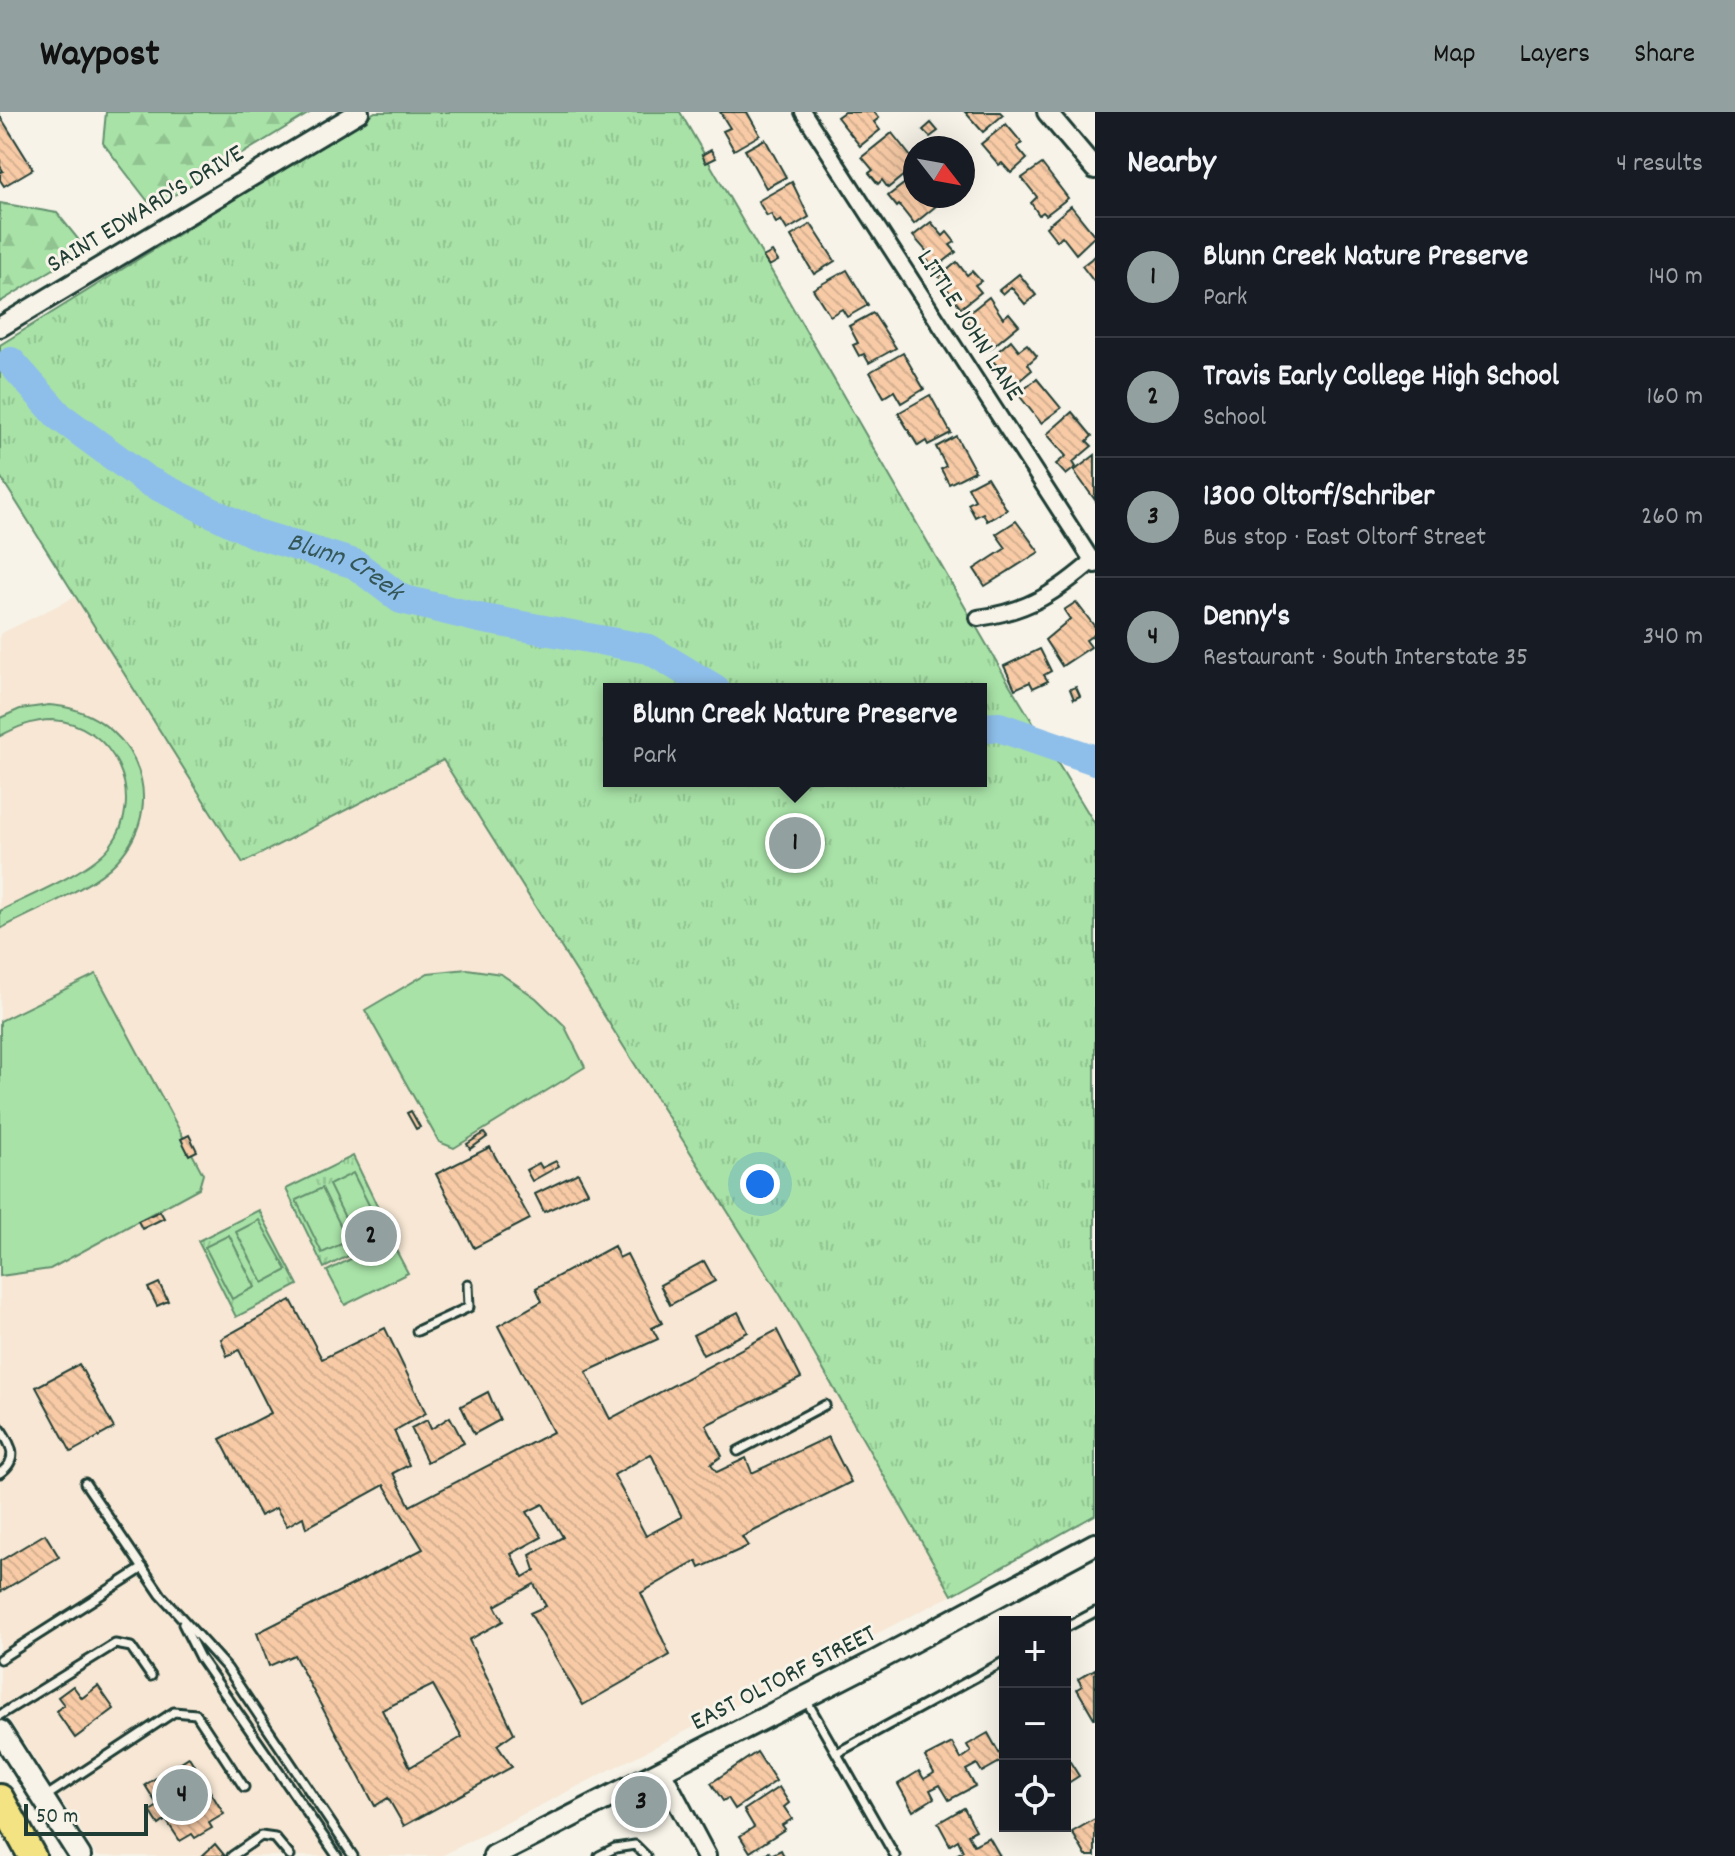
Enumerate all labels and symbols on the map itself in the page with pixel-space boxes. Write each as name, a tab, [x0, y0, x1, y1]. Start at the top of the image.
street label: SAINT EDWARD'S DRIVE	[40, 136, 252, 284]
north arrow	[903, 136, 975, 208]
street label: LITTLE JOHN LANE	[906, 243, 1032, 409]
water label: Blunn Creek	[282, 524, 412, 614]
pin: 1	[769, 813, 821, 873]
your location	[740, 1164, 780, 1204]
pin: 2	[345, 1206, 397, 1266]
street label: EAST OLTORF STREET	[685, 1616, 884, 1742]
pin: 4	[156, 1765, 208, 1825]
pin: 3	[615, 1772, 667, 1832]
scale bar	[24, 1800, 148, 1836]

